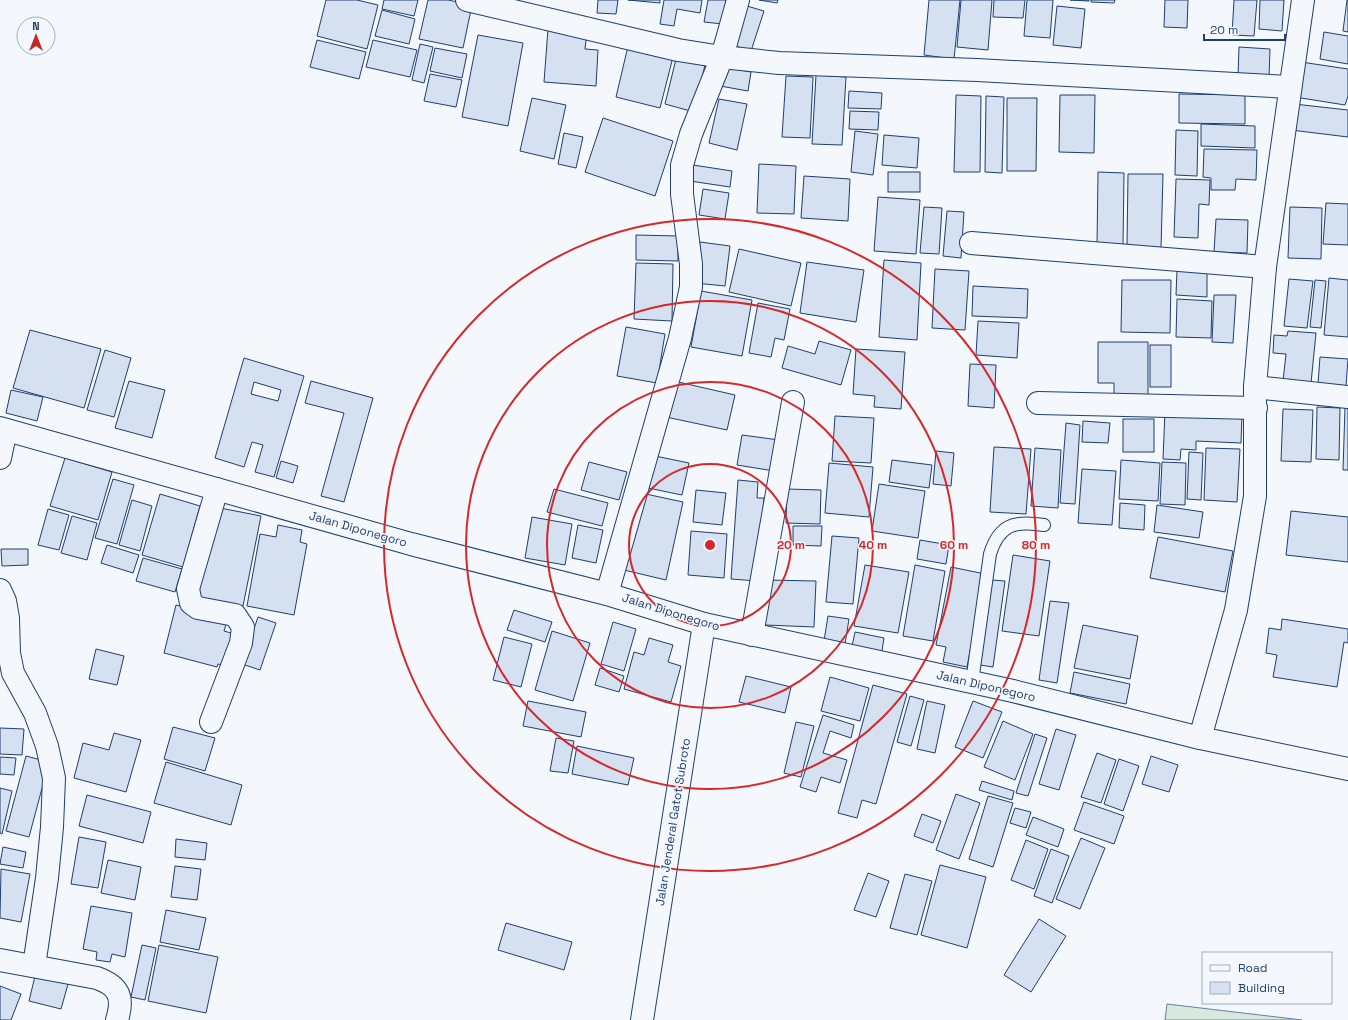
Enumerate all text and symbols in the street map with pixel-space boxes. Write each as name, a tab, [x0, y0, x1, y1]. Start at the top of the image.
north arrow	[16, 16, 56, 56]
scale bar	[1204, 16, 1285, 42]
text: N	[32, 19, 40, 33]
text: 20 m	[1210, 22, 1238, 38]
street label: Jalan Diponegoro	[307, 507, 409, 551]
text: 20 m	[777, 537, 805, 553]
text: 40 m	[859, 537, 887, 553]
text: 60 m	[940, 537, 968, 553]
text: 80 m	[1022, 537, 1050, 553]
centre of rings	[703, 538, 717, 552]
street label: Jalan Diponegoro	[620, 590, 722, 634]
street label: Jalan Diponegoro	[935, 667, 1037, 705]
street label: Jalan Jenderal Gatot Subroto	[652, 737, 694, 907]
legend	[1202, 952, 1332, 1004]
text: Road	[1238, 960, 1267, 976]
text: Building	[1238, 980, 1285, 996]

